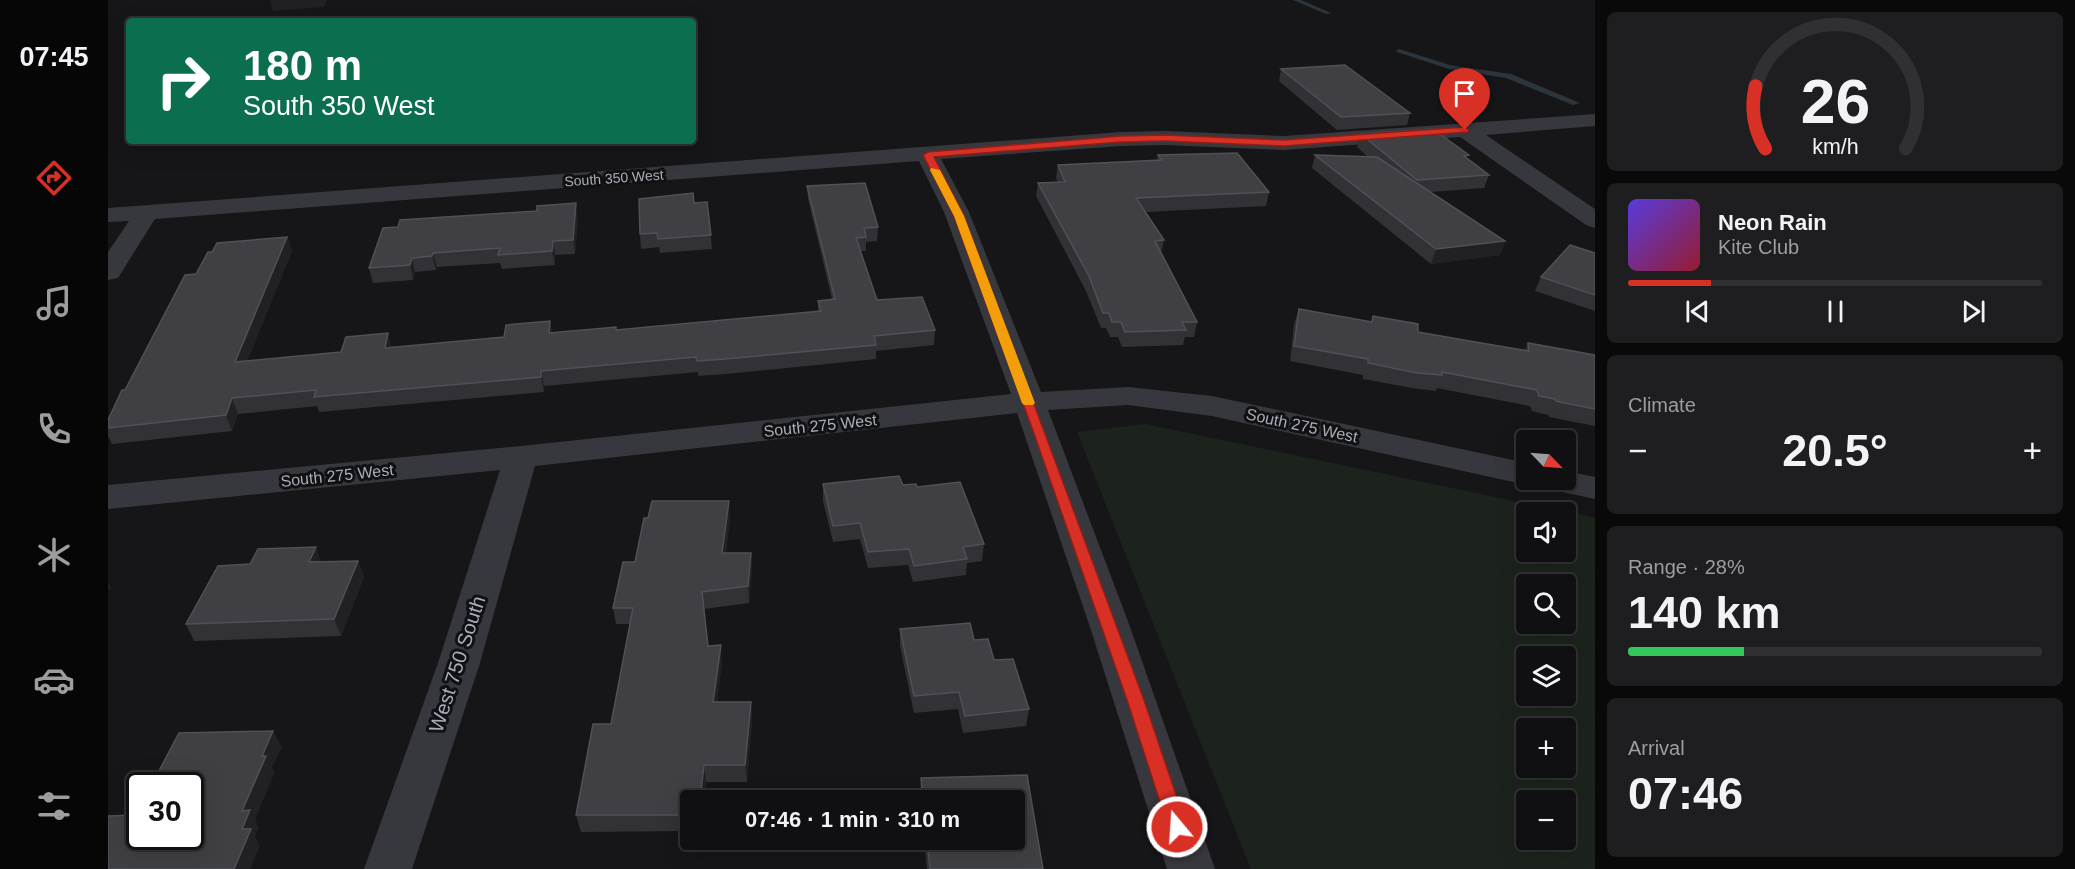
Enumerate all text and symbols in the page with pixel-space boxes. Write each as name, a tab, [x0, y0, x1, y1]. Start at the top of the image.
text: 07:45	[19, 42, 89, 72]
icon: right	[144, 42, 222, 120]
text: 180 m	[243, 42, 362, 89]
text: 26	[1800, 67, 1870, 136]
pin	[1439, 68, 1490, 130]
icon: arrive	[1448, 77, 1481, 110]
text: South 350 West	[243, 91, 435, 121]
text: km/h	[1812, 135, 1858, 159]
icon: directions	[33, 157, 75, 199]
street label: South 350 West	[564, 167, 664, 189]
text: Neon Rain	[1718, 210, 1827, 235]
text: Kite Club	[1718, 236, 1799, 258]
icon: music	[33, 282, 75, 324]
icon: previous	[1681, 295, 1714, 328]
icon: pause	[1819, 295, 1852, 328]
icon: next	[1957, 295, 1990, 328]
text: Climate	[1628, 394, 1696, 416]
street label: South 275 West	[1245, 405, 1360, 446]
icon: phone	[33, 408, 75, 450]
street label: South 275 West	[763, 411, 878, 440]
text: 20.5°	[1782, 425, 1888, 476]
north arrow	[1516, 430, 1576, 490]
map controls	[1516, 430, 1576, 850]
text: −	[1628, 432, 1647, 469]
text: +	[2023, 432, 2042, 469]
street label: South 275 West	[280, 461, 395, 490]
button: sound	[1516, 502, 1576, 562]
icon: climate	[33, 534, 75, 576]
text: Range · 28%	[1628, 556, 1745, 578]
button: search	[1516, 574, 1576, 634]
text: 140 km	[1628, 587, 1781, 638]
street label: West 750 South	[425, 593, 489, 735]
button: layers	[1516, 646, 1576, 706]
icon: car	[33, 659, 75, 701]
button: +	[1516, 718, 1576, 778]
text: Arrival	[1628, 737, 1685, 759]
text: 07:46	[1628, 768, 1743, 819]
speed limit sign: 30	[126, 772, 204, 850]
icon: filters	[33, 785, 75, 827]
button: −	[1516, 790, 1576, 850]
position arrow	[1145, 795, 1209, 859]
text: 07:46 · 1 min · 310 m	[745, 807, 960, 832]

